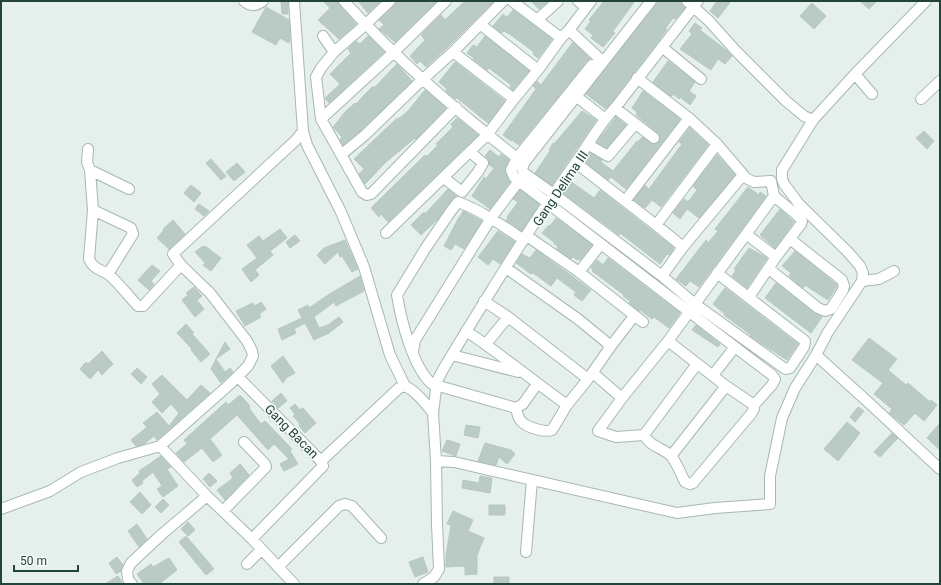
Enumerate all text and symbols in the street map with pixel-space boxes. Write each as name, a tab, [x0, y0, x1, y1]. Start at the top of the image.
street label: Gang Delima III	[530, 148, 591, 229]
street label: Gang Bacan	[262, 401, 322, 461]
scale bar	[14, 547, 78, 573]
text: 50 m	[20, 554, 47, 568]

